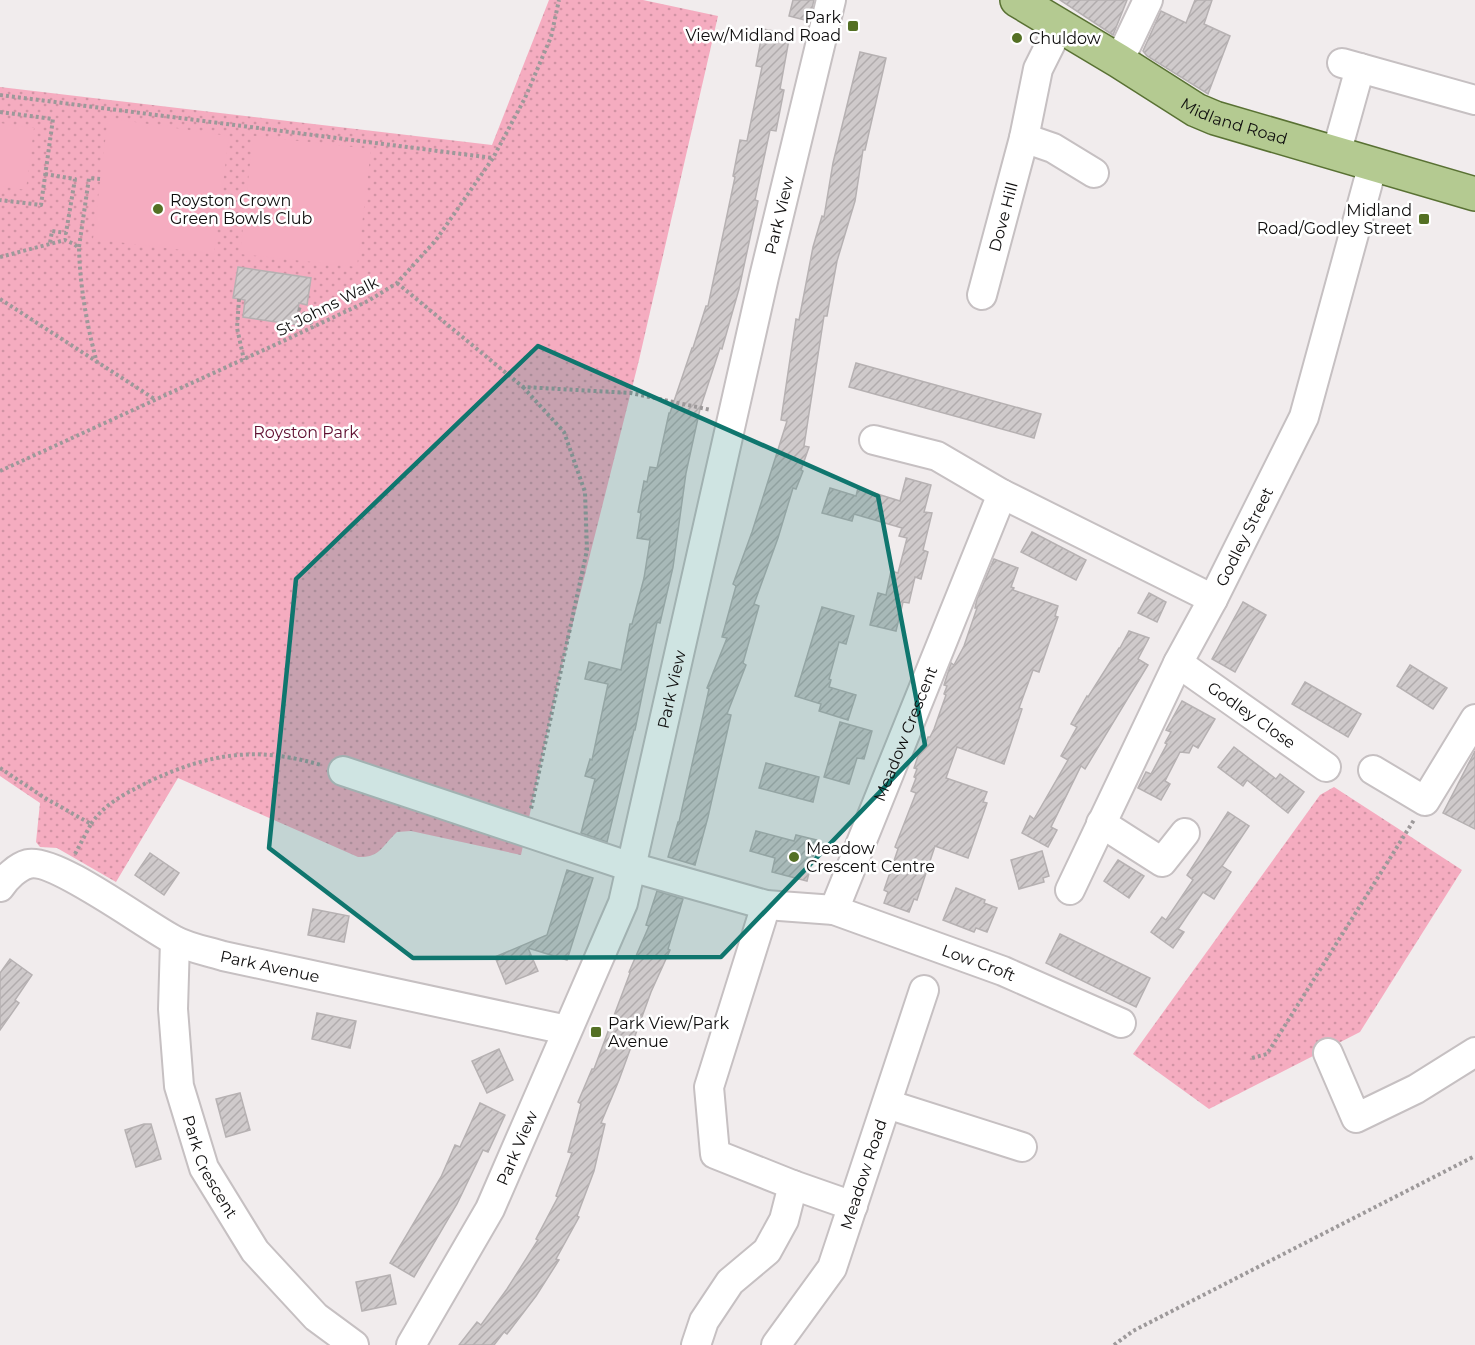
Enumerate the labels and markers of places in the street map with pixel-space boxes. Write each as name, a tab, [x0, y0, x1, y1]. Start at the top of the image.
place label: Park View/Midland Road	[685, 8, 841, 45]
marker: Park View/Midland Road	[846, 19, 860, 33]
place label: Chuldow	[1029, 29, 1101, 48]
marker: Chuldow	[1010, 31, 1024, 45]
place label: Royston Crown Green Bowls Club	[170, 191, 313, 228]
place label: Midland Road/Godley Street	[1257, 201, 1412, 238]
marker: Royston Crown Green Bowls Club	[151, 202, 165, 216]
marker: Midland Road/Godley Street	[1417, 212, 1431, 226]
place label: Meadow Crescent Centre	[806, 839, 935, 876]
marker: Meadow Crescent Centre	[787, 850, 801, 864]
place label: Park View/Park Avenue	[608, 1014, 729, 1051]
marker: Park View/Park Avenue	[589, 1025, 603, 1039]

